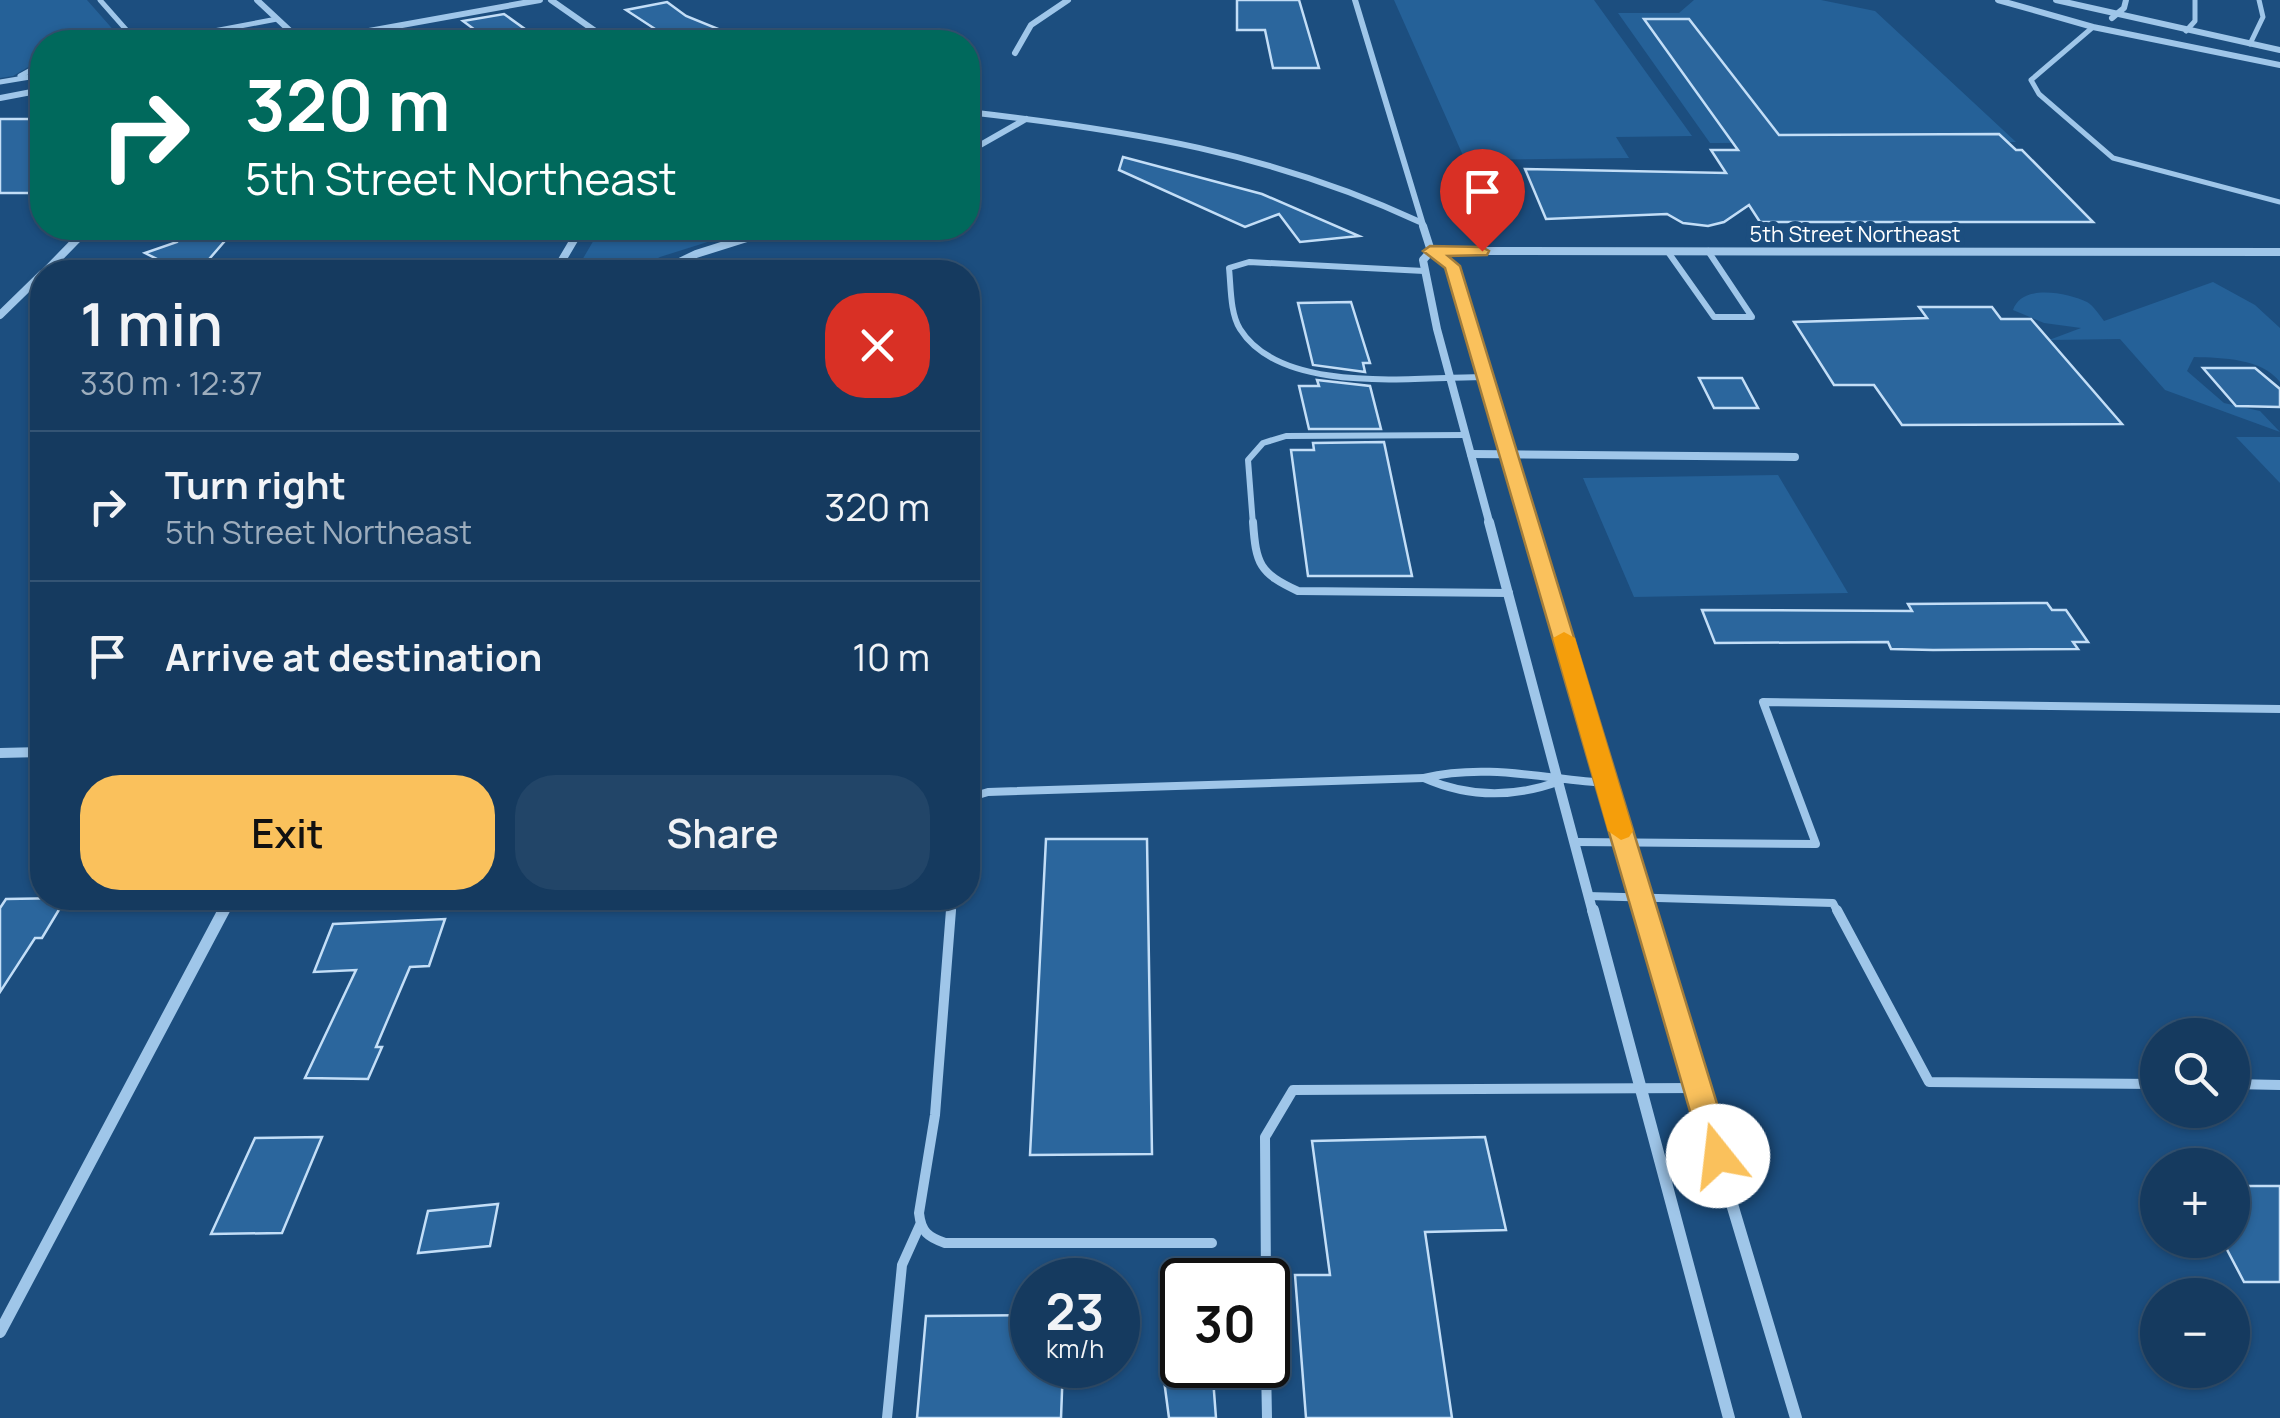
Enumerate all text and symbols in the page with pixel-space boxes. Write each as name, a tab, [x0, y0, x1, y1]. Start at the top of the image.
text: 320 m	[245, 56, 450, 152]
icon: right	[80, 70, 210, 200]
text: 5th Street Northeast	[245, 147, 677, 209]
pin	[1440, 149, 1525, 252]
icon: arrive	[1455, 164, 1510, 219]
street label: 5th Street Northeast	[1749, 219, 1961, 249]
text: 1 min	[80, 282, 223, 364]
button: close	[825, 293, 930, 398]
text: 330 m · 12:37	[80, 361, 263, 405]
text: Turn right	[165, 458, 346, 510]
icon: right	[80, 479, 135, 534]
text: 320 m	[824, 480, 930, 532]
text: 5th Street Northeast	[165, 510, 472, 554]
icon: arrive	[80, 629, 135, 684]
text: Arrive at destination	[165, 630, 542, 682]
text: 10 m	[852, 630, 930, 682]
button: Exit	[80, 775, 495, 890]
button: Share	[515, 775, 930, 890]
map controls	[2140, 1018, 2250, 1388]
button: search	[2140, 1018, 2250, 1128]
position arrow	[1666, 1104, 1770, 1208]
button: +	[2140, 1148, 2250, 1258]
speed limit sign: 30	[1160, 1258, 1290, 1388]
text: 23	[1046, 1277, 1104, 1345]
button: −	[2140, 1278, 2250, 1388]
text: km/h	[1046, 1331, 1104, 1366]

